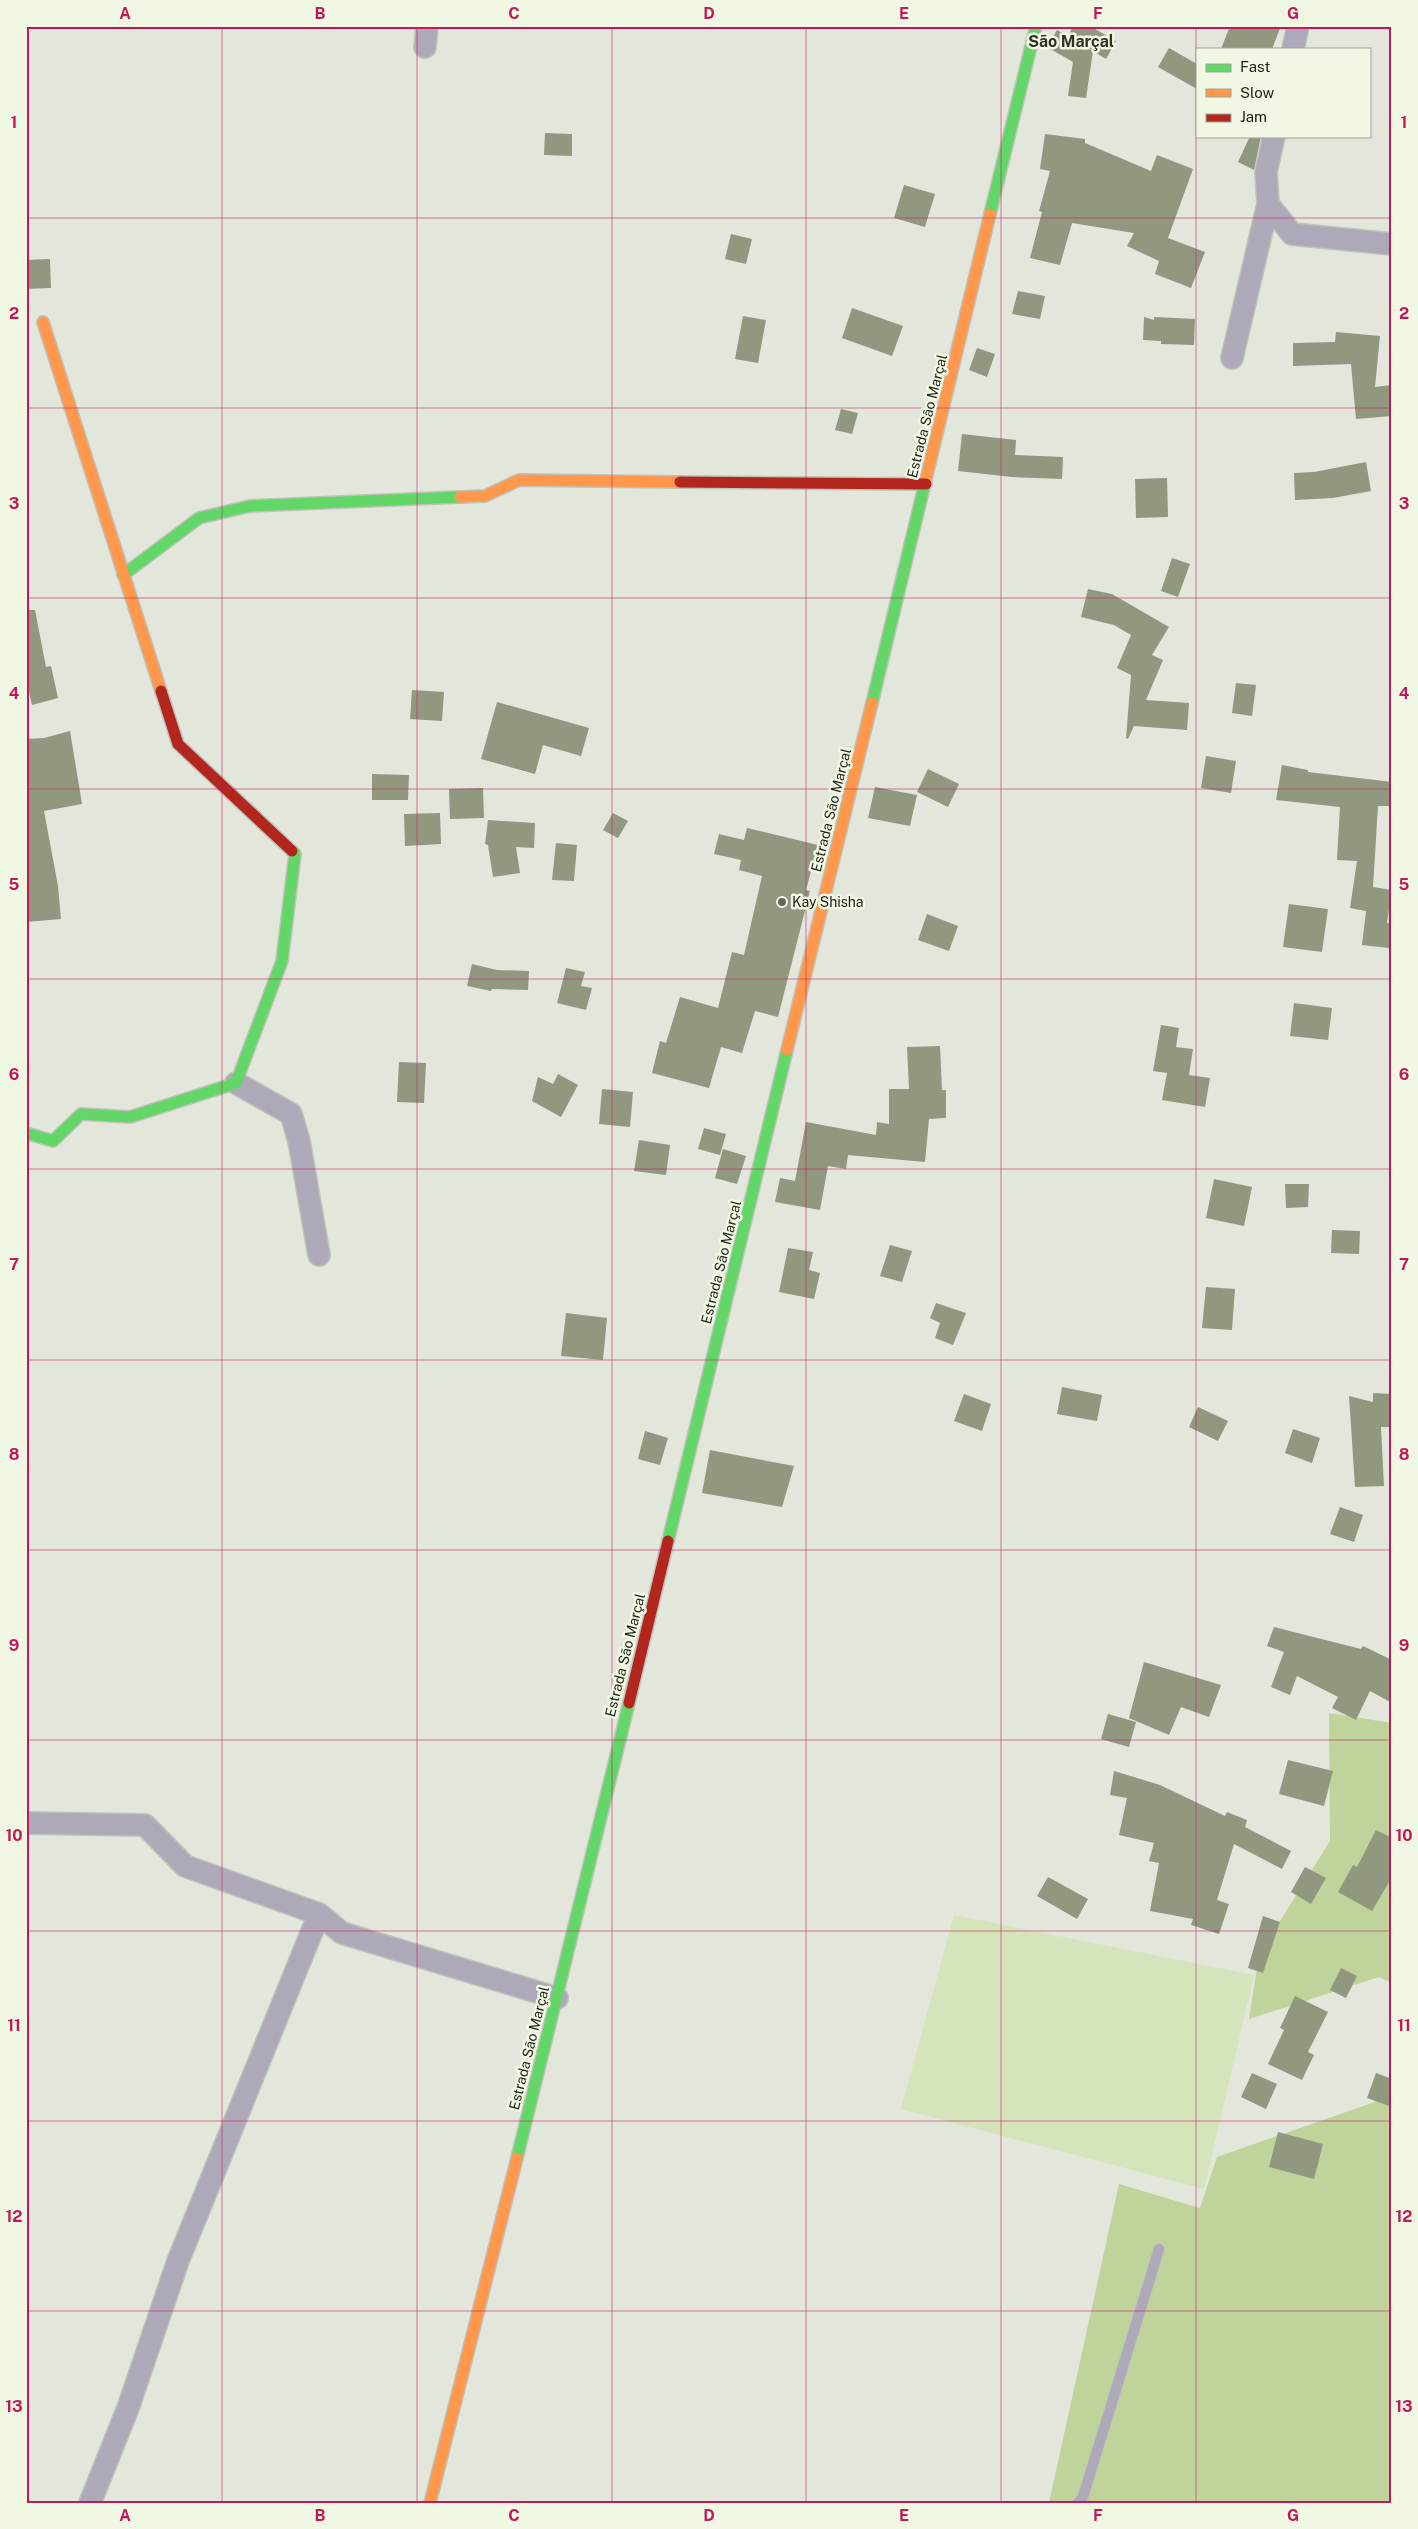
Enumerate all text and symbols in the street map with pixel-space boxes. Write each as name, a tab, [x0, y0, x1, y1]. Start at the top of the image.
text: A	[119, 4, 131, 23]
text: B	[315, 4, 326, 23]
text: C	[508, 4, 520, 23]
text: D	[703, 4, 715, 23]
text: E	[899, 4, 909, 23]
text: F	[1093, 4, 1103, 23]
text: G	[1287, 4, 1299, 23]
district label: São Marçal	[1028, 32, 1114, 51]
legend	[1196, 48, 1370, 138]
text: Fast	[1240, 58, 1270, 75]
text: Slow	[1240, 84, 1275, 101]
text: Jam	[1240, 108, 1267, 125]
text: 1	[11, 113, 17, 132]
text: 1	[1401, 113, 1407, 132]
text: 2	[9, 304, 19, 323]
text: 2	[1399, 304, 1409, 323]
street label: Estrada São Marçal	[904, 353, 950, 479]
text: 3	[9, 494, 19, 513]
text: 3	[1399, 494, 1409, 513]
text: 4	[9, 684, 20, 703]
text: 4	[1399, 684, 1410, 703]
street label: Estrada São Marçal	[808, 747, 854, 873]
text: 5	[9, 875, 20, 894]
text: 5	[1399, 875, 1410, 894]
place label: Kay Shisha	[792, 894, 864, 910]
marker: Kay Shisha	[776, 896, 788, 908]
text: 6	[9, 1065, 19, 1084]
text: 6	[1399, 1065, 1409, 1084]
street label: Estrada São Marçal	[698, 1199, 744, 1325]
text: 7	[9, 1255, 19, 1274]
text: 7	[1399, 1255, 1409, 1274]
text: 8	[9, 1445, 20, 1464]
text: 8	[1399, 1445, 1410, 1464]
street label: Estrada São Marçal	[602, 1592, 648, 1718]
text: 9	[9, 1636, 19, 1655]
text: 9	[1399, 1636, 1409, 1655]
text: 10	[5, 1826, 23, 1845]
text: 10	[1395, 1826, 1413, 1845]
street label: Estrada São Marçal	[506, 1985, 552, 2111]
text: 11	[7, 2016, 21, 2035]
text: 11	[1397, 2016, 1411, 2035]
text: 12	[5, 2207, 23, 2226]
text: 12	[1395, 2207, 1413, 2226]
text: 13	[5, 2397, 23, 2416]
text: 13	[1395, 2397, 1413, 2416]
text: A	[119, 2506, 131, 2525]
text: B	[315, 2506, 326, 2525]
text: C	[508, 2506, 520, 2525]
text: D	[703, 2506, 715, 2525]
text: E	[899, 2506, 909, 2525]
text: F	[1093, 2506, 1103, 2525]
text: G	[1287, 2506, 1299, 2525]

